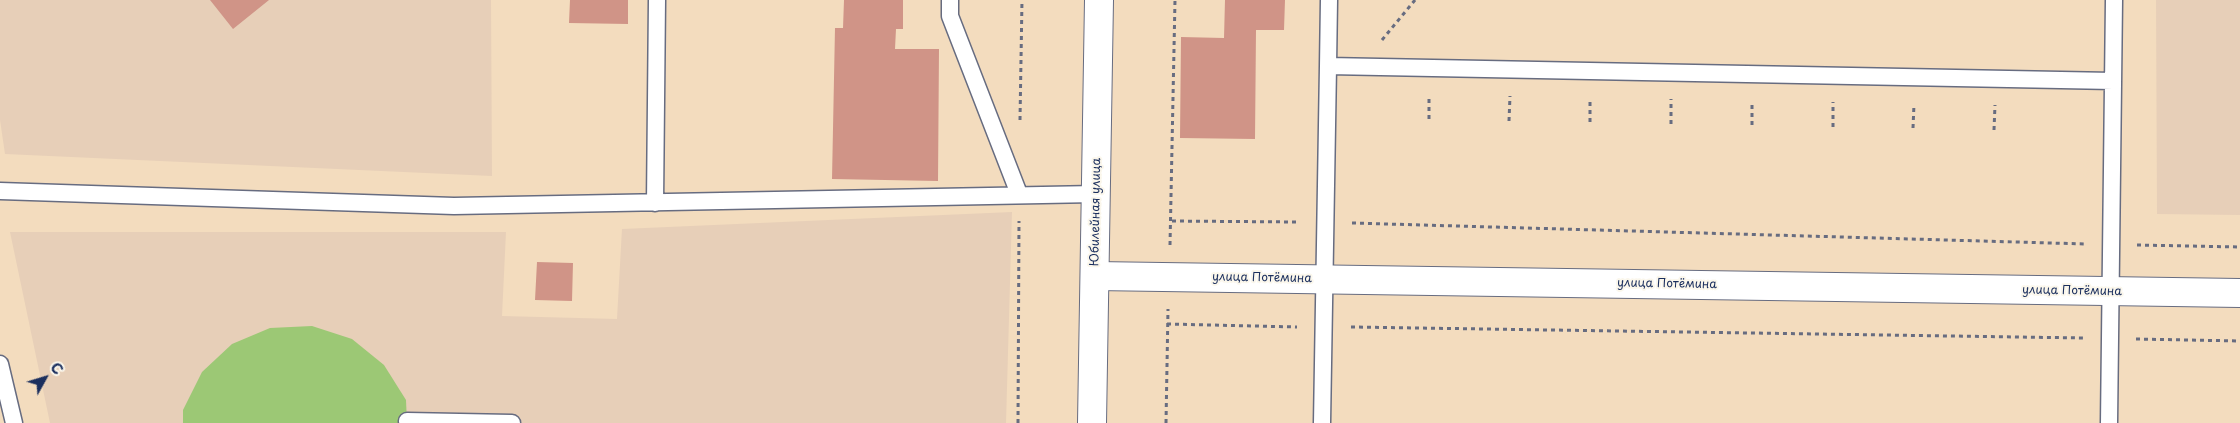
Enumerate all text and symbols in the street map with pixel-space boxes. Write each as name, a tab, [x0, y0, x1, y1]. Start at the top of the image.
street label: Юбилейная улица	[1088, 158, 1104, 266]
street label: улица Потёмина	[1212, 270, 1312, 286]
street label: улица Потёмина	[1617, 276, 1717, 292]
street label: улица Потёмина	[2022, 283, 2122, 299]
north arrow	[20, 353, 70, 403]
text: С	[46, 358, 69, 379]

